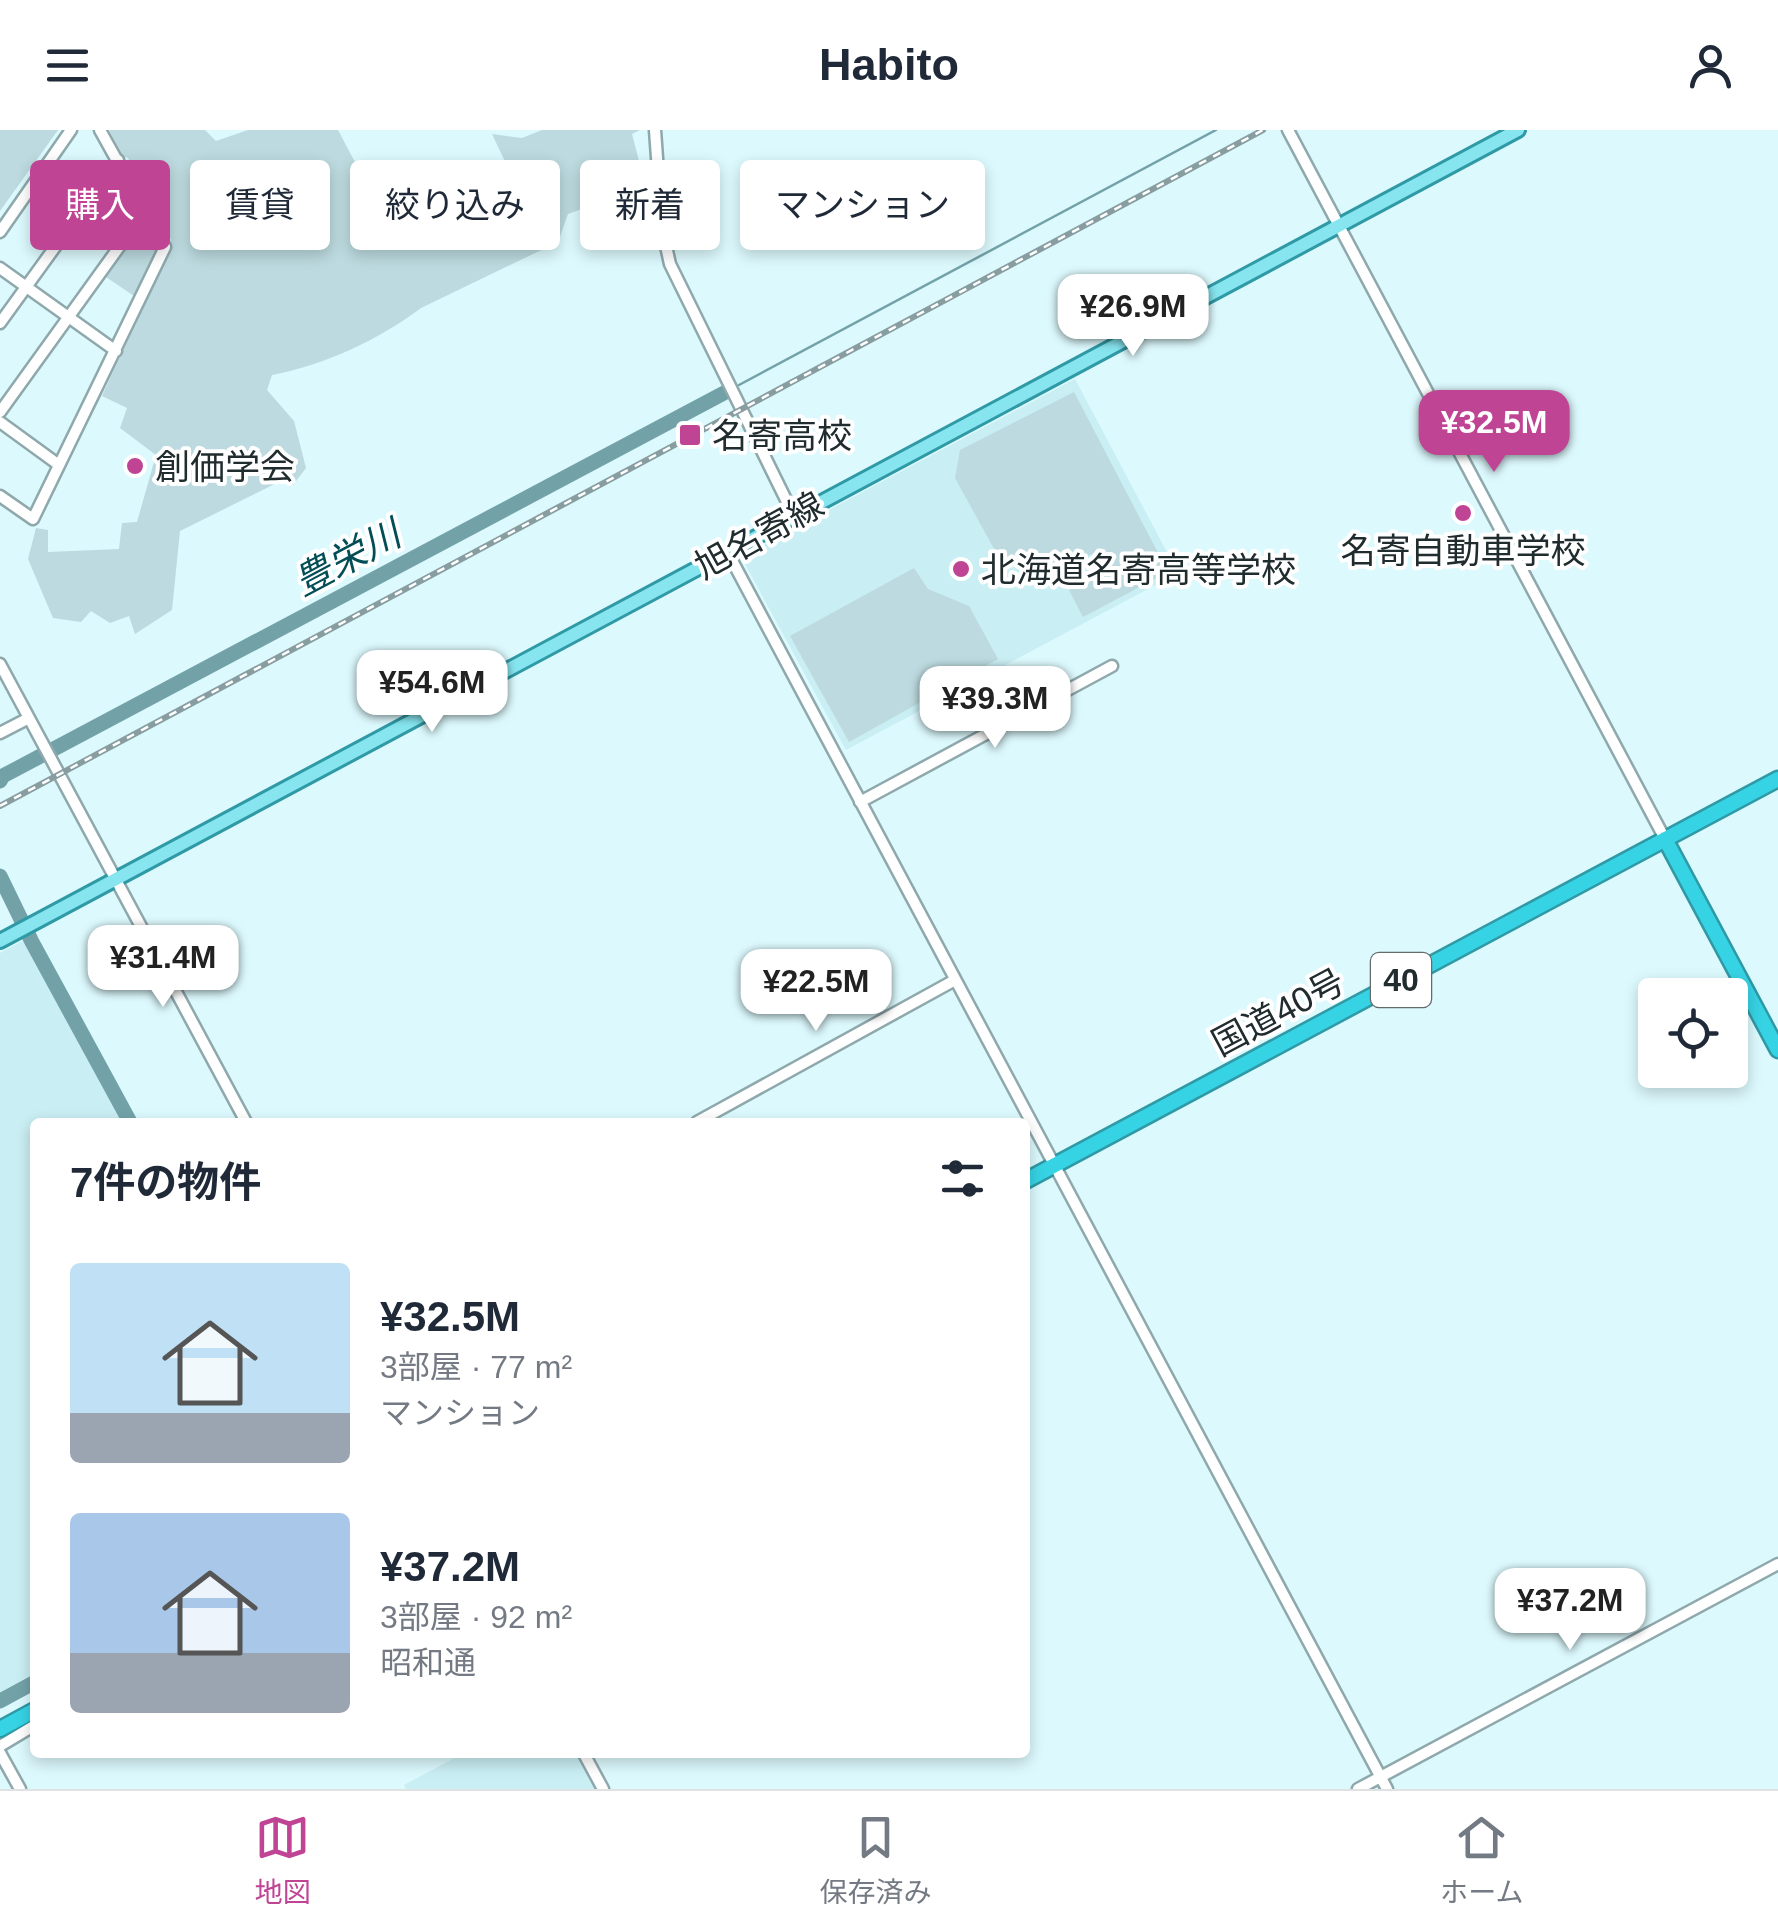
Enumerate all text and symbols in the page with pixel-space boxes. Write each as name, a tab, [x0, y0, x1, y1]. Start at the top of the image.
icon: menu	[40, 38, 95, 93]
icon: person	[1683, 38, 1738, 93]
text: Habito	[819, 39, 959, 90]
chip: 購入	[30, 160, 170, 250]
chip: 賃貸	[190, 160, 330, 250]
chip: 絞り込み	[350, 160, 560, 250]
chip: 新着	[580, 160, 720, 250]
chip: マンション	[740, 160, 985, 250]
pin: ¥26.9M	[1052, 274, 1214, 359]
text: ¥26.9M	[1080, 288, 1186, 324]
pin: ¥32.5M	[1413, 390, 1575, 475]
text: ¥32.5M	[1441, 404, 1547, 440]
place label: 名寄高校	[712, 416, 852, 455]
marker: 名寄高校	[677, 422, 703, 448]
place label: 創価学会	[155, 447, 295, 486]
marker: 創価学会	[124, 455, 146, 477]
street label: 旭名寄線	[688, 484, 830, 586]
marker: 名寄自動車学校	[1452, 502, 1474, 524]
water label: 豊栄川	[287, 511, 411, 603]
place label: 名寄自動車学校	[1340, 531, 1586, 570]
place label: 北海道名寄高等学校	[981, 550, 1296, 589]
marker: 北海道名寄高等学校	[950, 558, 972, 580]
pin: ¥54.6M	[351, 650, 513, 735]
text: ¥54.6M	[379, 664, 485, 700]
pin: ¥39.3M	[914, 666, 1076, 751]
text: ¥39.3M	[942, 680, 1048, 716]
pin: ¥31.4M	[82, 925, 244, 1010]
text: ¥31.4M	[110, 939, 216, 975]
pin: ¥22.5M	[735, 949, 897, 1034]
road number: 40	[1371, 953, 1431, 1007]
street label: 国道40号	[1205, 961, 1351, 1063]
text: ¥22.5M	[763, 963, 869, 999]
map controls	[1638, 978, 1748, 1088]
button: locate	[1638, 978, 1748, 1088]
icon: filters	[935, 1151, 990, 1206]
text: 7件の物件	[70, 1159, 261, 1206]
text: ¥32.5M	[380, 1293, 520, 1340]
icon: home	[150, 1303, 270, 1423]
text: 3部屋 · 77 m²	[380, 1349, 572, 1385]
text: マンション	[380, 1395, 540, 1431]
text: ¥37.2M	[380, 1543, 520, 1590]
icon: home	[150, 1553, 270, 1673]
pin: ¥37.2M	[1489, 1568, 1651, 1653]
text: ¥37.2M	[1517, 1582, 1623, 1618]
text: 3部屋 · 92 m²	[380, 1599, 572, 1635]
text: 昭和通	[380, 1645, 476, 1681]
tab: 地図	[254, 1810, 310, 1910]
tab: 保存済み	[819, 1810, 931, 1910]
tab: ホーム	[1440, 1810, 1524, 1910]

